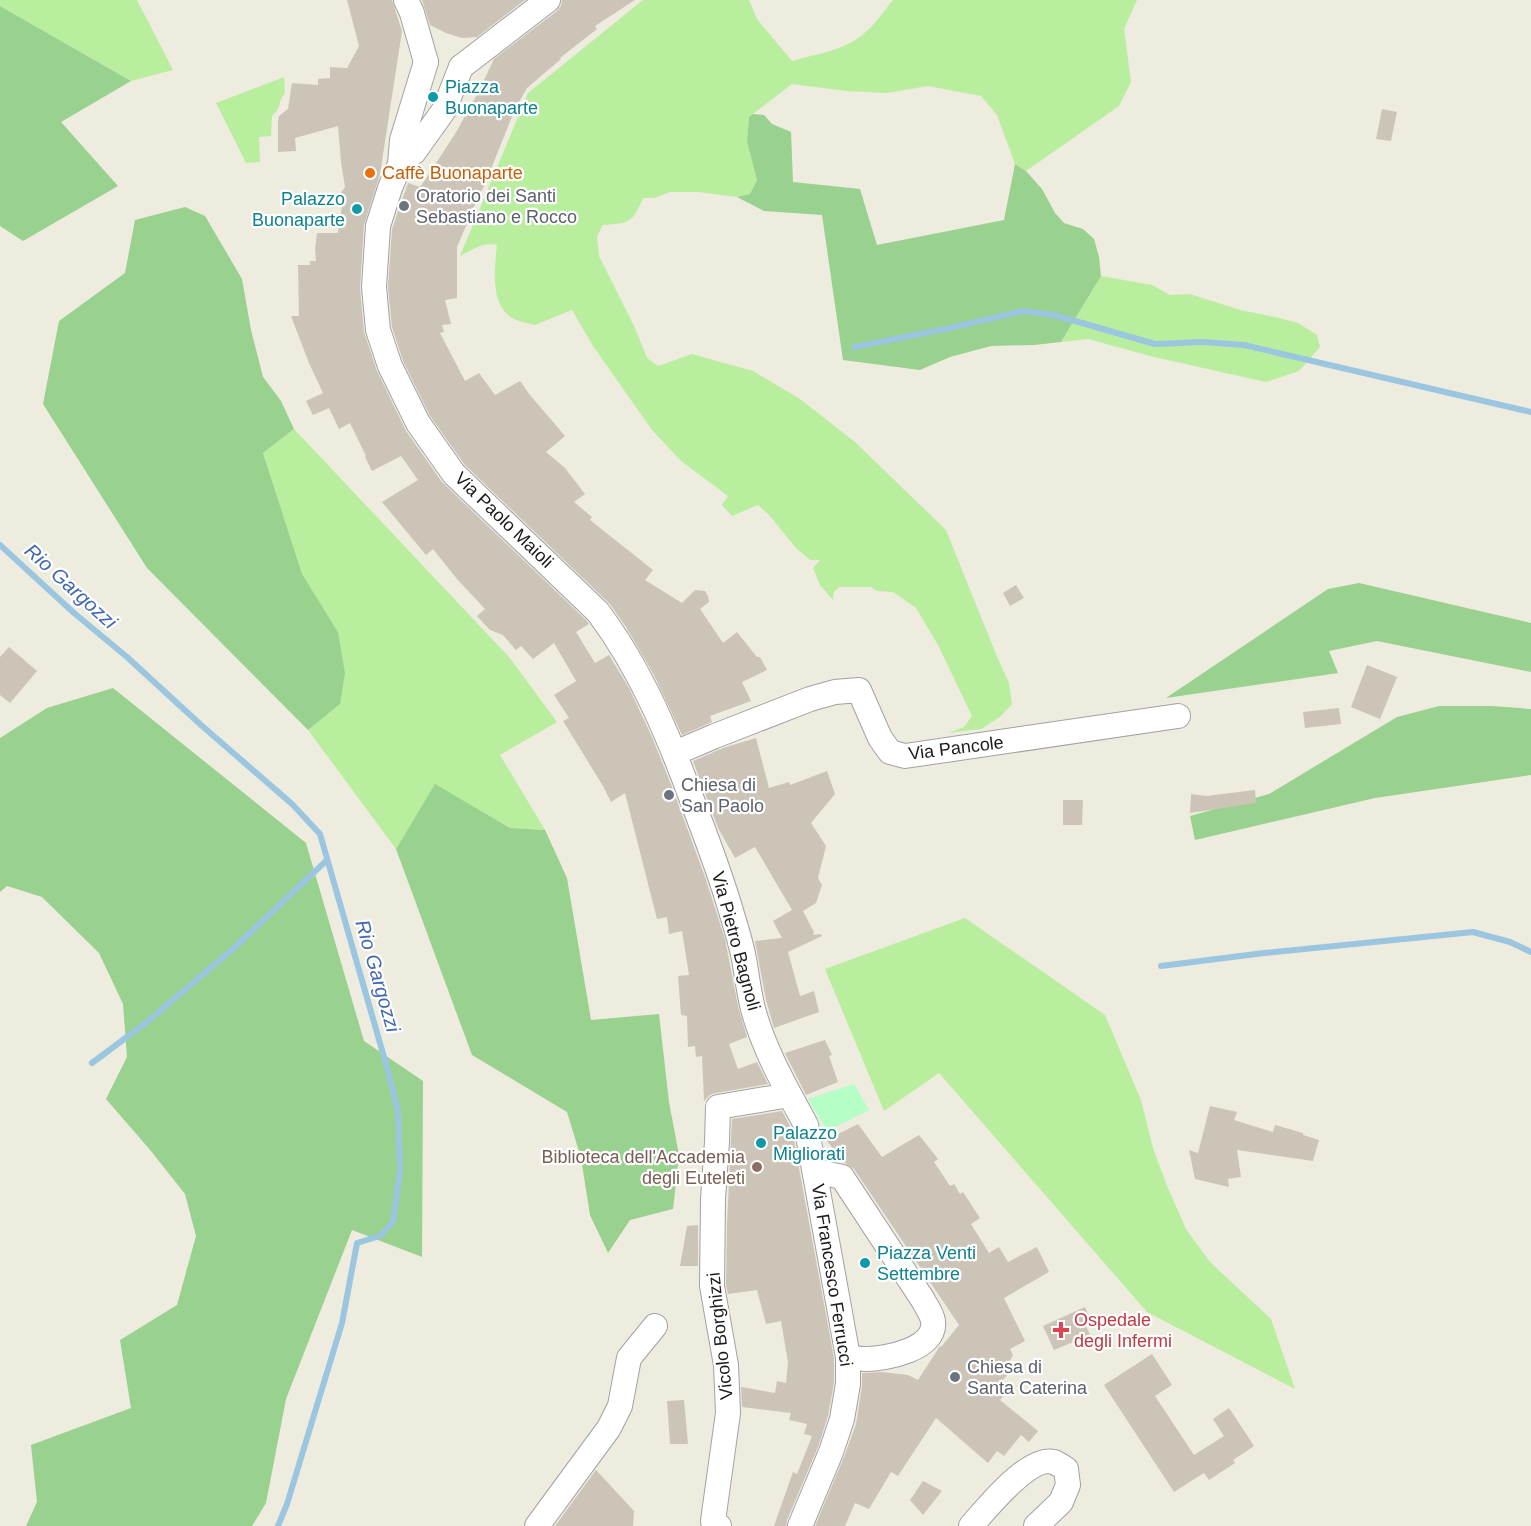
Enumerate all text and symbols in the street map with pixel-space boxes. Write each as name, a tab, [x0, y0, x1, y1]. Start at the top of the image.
place label: Piazza Buonaparte	[445, 77, 538, 118]
marker: Piazza Buonaparte	[426, 90, 440, 104]
place label: Caffè Buonaparte	[382, 163, 523, 183]
marker: Caffè Buonaparte	[363, 166, 377, 180]
place label: Oratorio dei Santi Sebastiano e Rocco	[416, 186, 577, 227]
place label: Palazzo Buonaparte	[252, 189, 345, 230]
marker: Oratorio dei Santi Sebastiano e Rocco	[397, 199, 411, 213]
marker: Palazzo Buonaparte	[350, 202, 364, 216]
street label: Via Paolo Maioli	[451, 468, 557, 572]
water label: Rio Gargozzi	[21, 539, 122, 633]
street label: Via Pancole	[907, 732, 1005, 764]
place label: Chiesa di San Paolo	[681, 775, 764, 816]
marker: Chiesa di San Paolo	[662, 788, 676, 802]
street label: Via Pietro Bagnoli	[708, 869, 764, 1013]
water label: Rio Gargozzi	[351, 917, 405, 1035]
place label: Palazzo Migliorati	[773, 1123, 845, 1164]
marker: Palazzo Migliorati	[754, 1136, 768, 1150]
place label: Biblioteca dell'Accademia degli Euteleti	[541, 1147, 746, 1188]
marker: Biblioteca dell'Accademia degli Euteleti	[750, 1160, 764, 1174]
street label: Via Francesco Ferrucci	[808, 1182, 856, 1368]
place label: Piazza Venti Settembre	[877, 1243, 976, 1284]
marker: Piazza Venti Settembre	[858, 1256, 872, 1270]
street label: Vicolo Borghizzi	[703, 1271, 737, 1401]
place label: Ospedale degli Infermi	[1074, 1310, 1172, 1351]
marker: Ospedale degli Infermi	[1052, 1321, 1070, 1339]
place label: Chiesa di Santa Caterina	[967, 1357, 1088, 1398]
marker: Chiesa di Santa Caterina	[948, 1370, 962, 1384]

